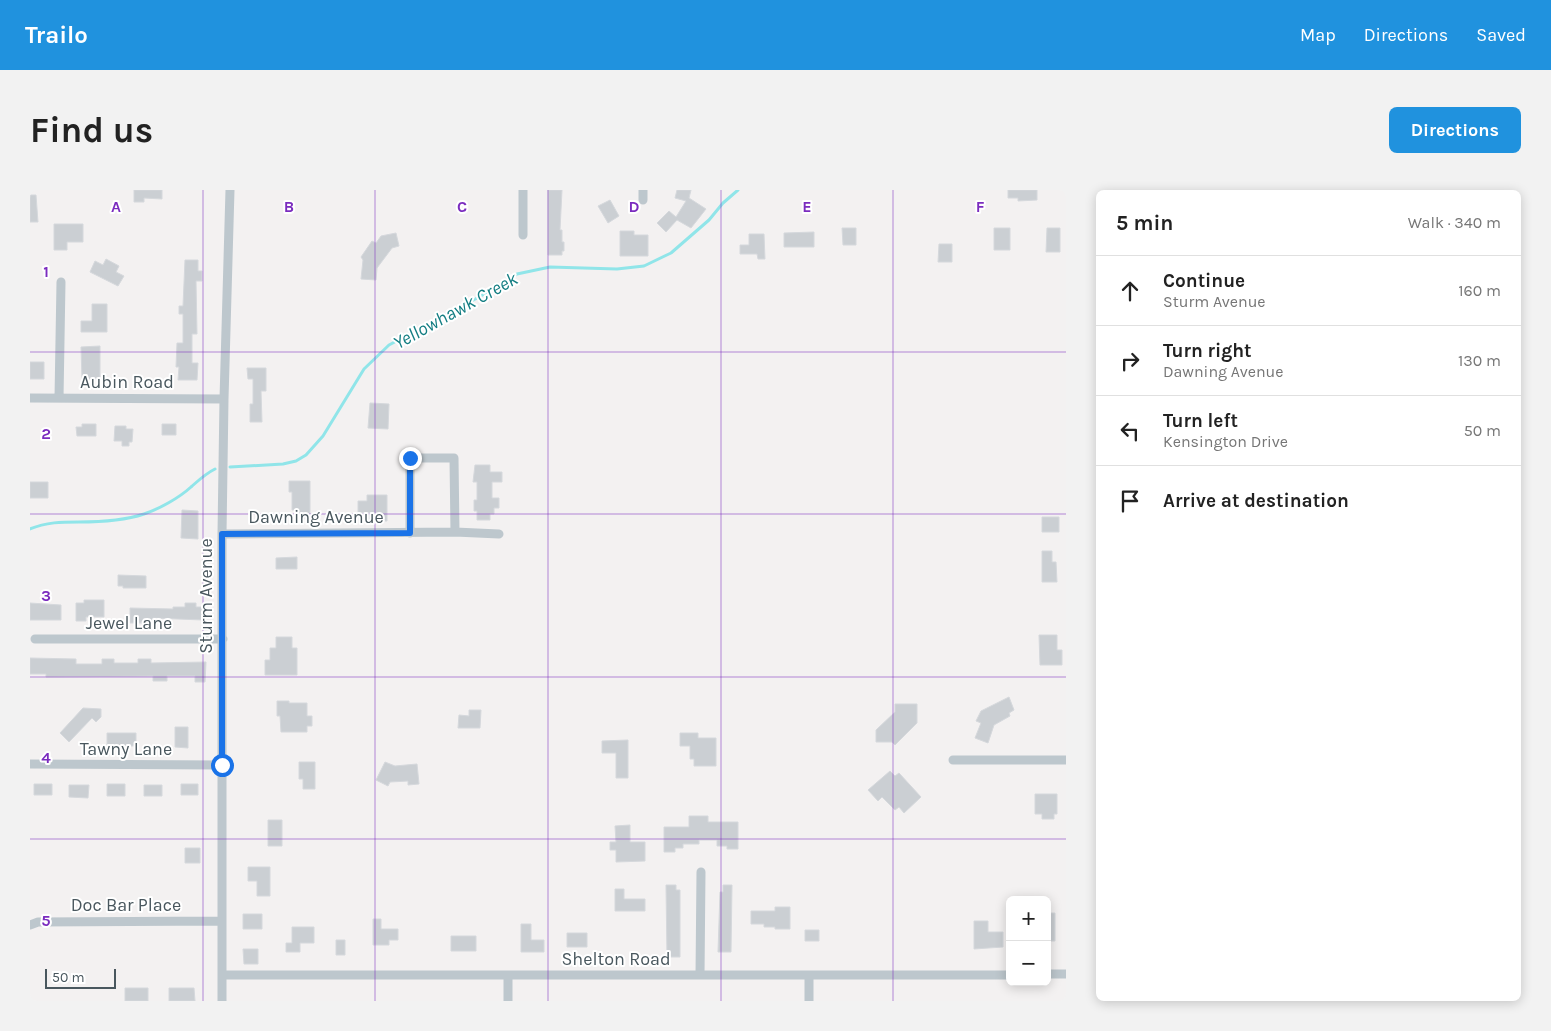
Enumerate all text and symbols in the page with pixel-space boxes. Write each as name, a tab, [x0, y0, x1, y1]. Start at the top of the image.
text: Trailo	[25, 21, 88, 49]
text: Map	[1300, 24, 1336, 46]
text: Directions	[1364, 24, 1448, 46]
text: Saved	[1476, 24, 1526, 46]
button: Directions	[1389, 107, 1521, 153]
text: Find us	[30, 110, 153, 151]
text: A	[111, 197, 121, 216]
text: B	[284, 197, 294, 216]
text: C	[457, 197, 467, 216]
text: D	[629, 197, 640, 216]
text: E	[802, 197, 812, 216]
text: F	[976, 197, 985, 216]
text: 5 min	[1116, 211, 1173, 235]
text: Walk · 340 m	[1408, 213, 1501, 232]
text: 1	[43, 262, 49, 281]
water label: Yellowhawk Creek	[390, 267, 522, 354]
text: Continue	[1163, 270, 1245, 292]
icon: ahead	[1116, 277, 1144, 305]
text: 160 m	[1458, 281, 1501, 300]
text: Sturm Avenue	[1163, 292, 1266, 311]
text: Turn right	[1163, 340, 1252, 362]
icon: right	[1116, 347, 1144, 375]
text: 130 m	[1458, 351, 1501, 370]
text: Dawning Avenue	[1163, 362, 1284, 381]
street label: Aubin Road	[80, 371, 174, 393]
text: Turn left	[1163, 410, 1238, 432]
icon: left	[1116, 417, 1144, 445]
text: 50 m	[1464, 421, 1501, 440]
text: 2	[41, 424, 51, 443]
text: Kensington Drive	[1163, 432, 1288, 451]
route end	[399, 447, 422, 470]
icon: arrive	[1116, 487, 1144, 515]
text: Arrive at destination	[1163, 490, 1349, 512]
street label: Dawning Avenue	[248, 506, 384, 528]
street label: Sturm Avenue	[195, 538, 217, 654]
text: 3	[41, 586, 51, 605]
street label: Jewel Lane	[86, 612, 172, 634]
street label: Tawny Lane	[80, 738, 172, 760]
text: 4	[41, 748, 51, 767]
route start	[211, 754, 234, 777]
street label: Doc Bar Place	[71, 894, 181, 916]
map controls	[1006, 896, 1051, 986]
button: +	[1006, 896, 1051, 941]
text: 5	[41, 911, 51, 930]
button: −	[1006, 941, 1051, 986]
street label: Shelton Road	[561, 948, 671, 970]
scale bar	[45, 966, 116, 989]
text: 50 m	[52, 969, 85, 986]

